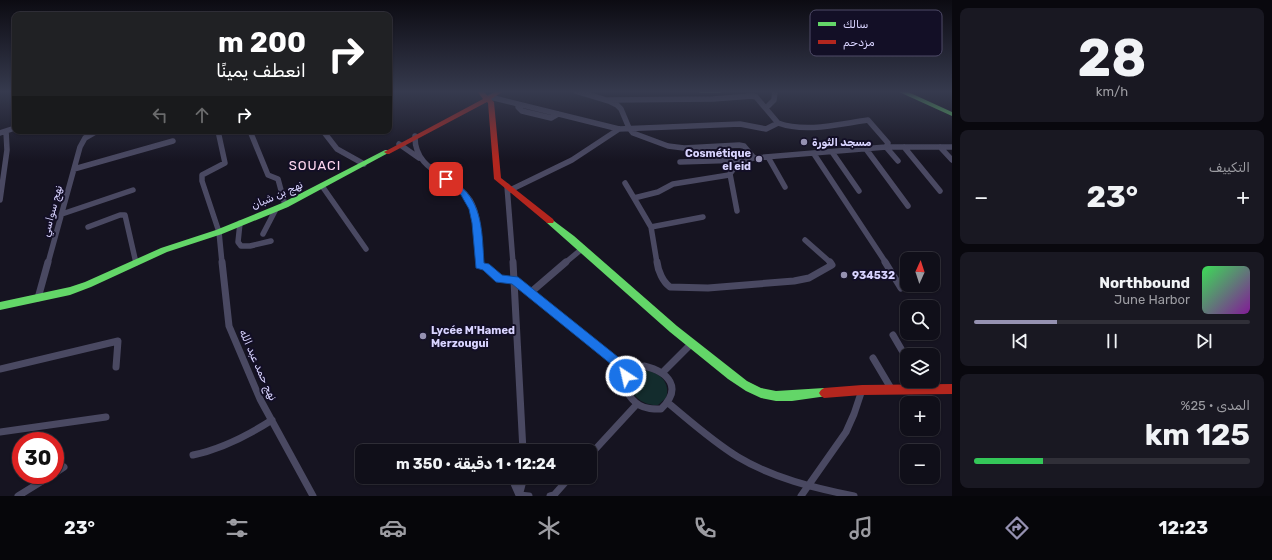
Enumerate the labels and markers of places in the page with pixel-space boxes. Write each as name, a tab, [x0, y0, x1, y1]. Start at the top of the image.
place label: مسجد الثورة	[812, 136, 872, 149]
marker: مسجد الثورة	[799, 137, 809, 147]
place label: Cosmétique el eid	[685, 147, 751, 173]
marker: Cosmétique el eid	[754, 154, 764, 164]
pin	[429, 162, 463, 196]
place label: 934532	[852, 269, 895, 282]
marker: 934532	[839, 270, 849, 280]
place label: Lycée M'Hamed Merzougui	[431, 324, 515, 350]
marker: Lycée M'Hamed Merzougui	[418, 331, 428, 341]

